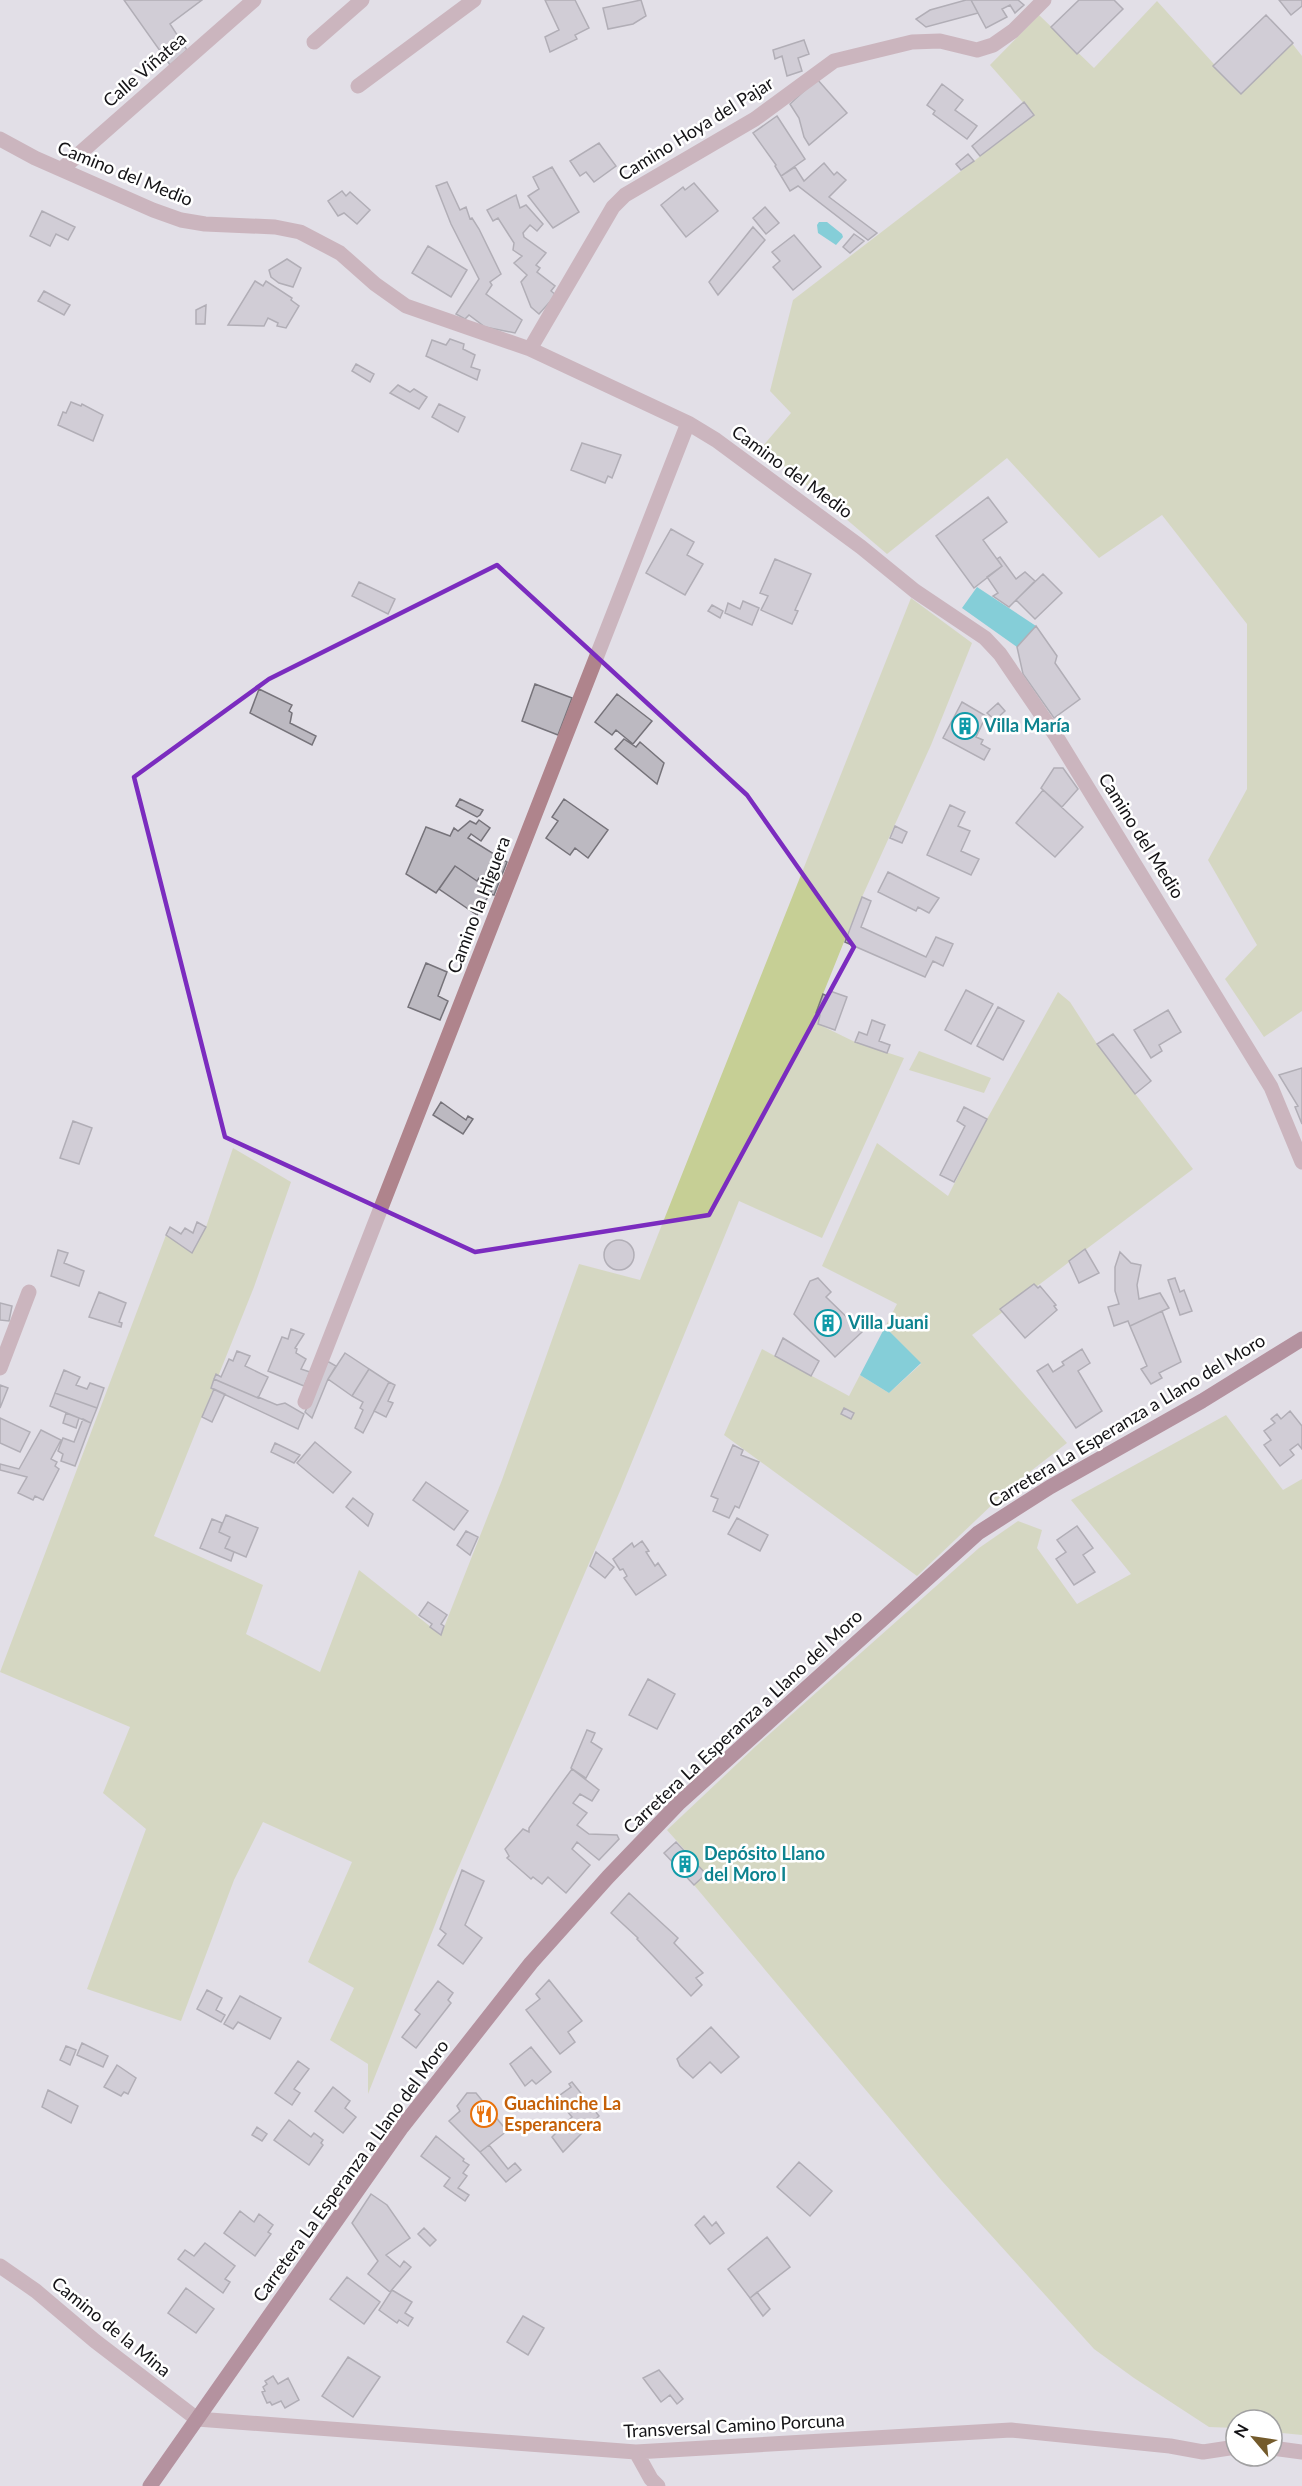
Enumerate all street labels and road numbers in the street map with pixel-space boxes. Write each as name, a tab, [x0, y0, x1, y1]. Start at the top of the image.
street label: Calle Viñatea	[98, 27, 190, 111]
street label: Camino Hoya del Pajar	[614, 71, 777, 185]
street label: Camino del Medio	[55, 136, 196, 210]
street label: Camino del Medio	[728, 420, 857, 522]
street label: Camino del Medio	[1094, 769, 1189, 902]
street label: Camino la Higuera	[442, 833, 514, 976]
street label: Carretera La Esperanza a Llano del Moro	[984, 1329, 1269, 1512]
street label: Carretera La Esperanza a Llano del Moro	[618, 1604, 866, 1838]
street label: Carretera La Esperanza a Llano del Moro	[248, 2035, 453, 2306]
street label: Camino de la Mina	[48, 2271, 176, 2381]
street label: Transversal Camino Porcuna	[623, 2408, 845, 2442]

